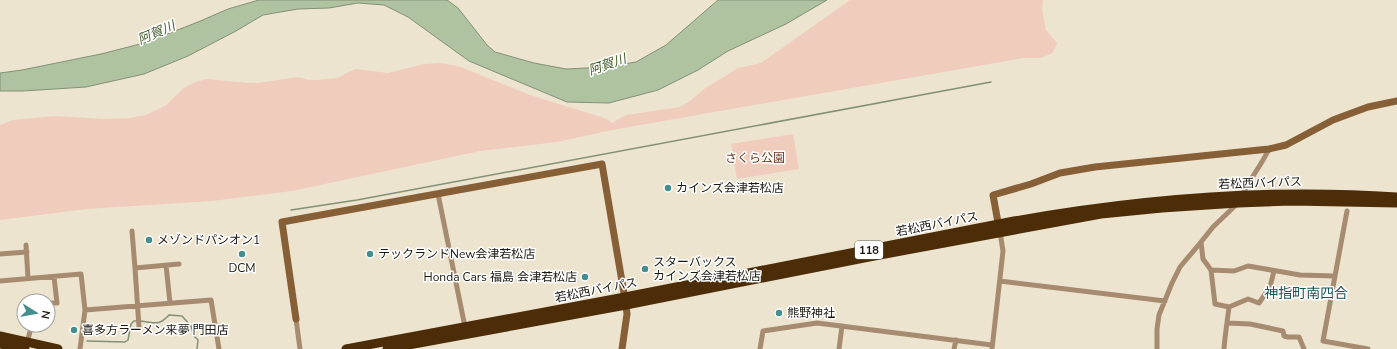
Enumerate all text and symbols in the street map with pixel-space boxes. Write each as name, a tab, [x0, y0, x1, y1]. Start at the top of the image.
water label: 阿賀川	[135, 16, 180, 49]
water label: 阿賀川	[586, 49, 631, 80]
park label: さくら公園	[725, 150, 785, 166]
street label: 若松西バイパス	[1218, 174, 1302, 192]
place label: カインズ会津若松店	[676, 180, 784, 196]
marker: カインズ会津若松店	[663, 183, 673, 193]
street label: 若松西バイパス	[894, 208, 980, 240]
place label: メゾンドパシオン1	[157, 232, 260, 248]
marker: メゾンドパシオン1	[144, 235, 154, 245]
road number: 118	[855, 241, 883, 259]
place label: テックランドNew会津若松店	[378, 246, 535, 262]
marker: DCM	[237, 249, 247, 259]
marker: テックランドNew会津若松店	[365, 249, 375, 259]
place label: スターバックス カインズ会津若松店	[653, 254, 761, 284]
place label: DCM	[228, 260, 256, 276]
marker: スターバックス カインズ会津若松店	[640, 264, 650, 274]
place label: Honda Cars 福島 会津若松店	[424, 269, 577, 285]
marker: Honda Cars 福島 会津若松店	[580, 272, 590, 282]
street label: 若松西バイパス	[553, 274, 639, 306]
district label: 神指町南四合	[1264, 284, 1348, 303]
north arrow	[16, 293, 56, 333]
place label: 熊野神社	[787, 305, 835, 321]
marker: 熊野神社	[774, 308, 784, 318]
text: N	[37, 309, 53, 320]
place label: 喜多方ラーメン来夢 門田店	[82, 322, 229, 338]
marker: 喜多方ラーメン来夢 門田店	[69, 325, 79, 335]

